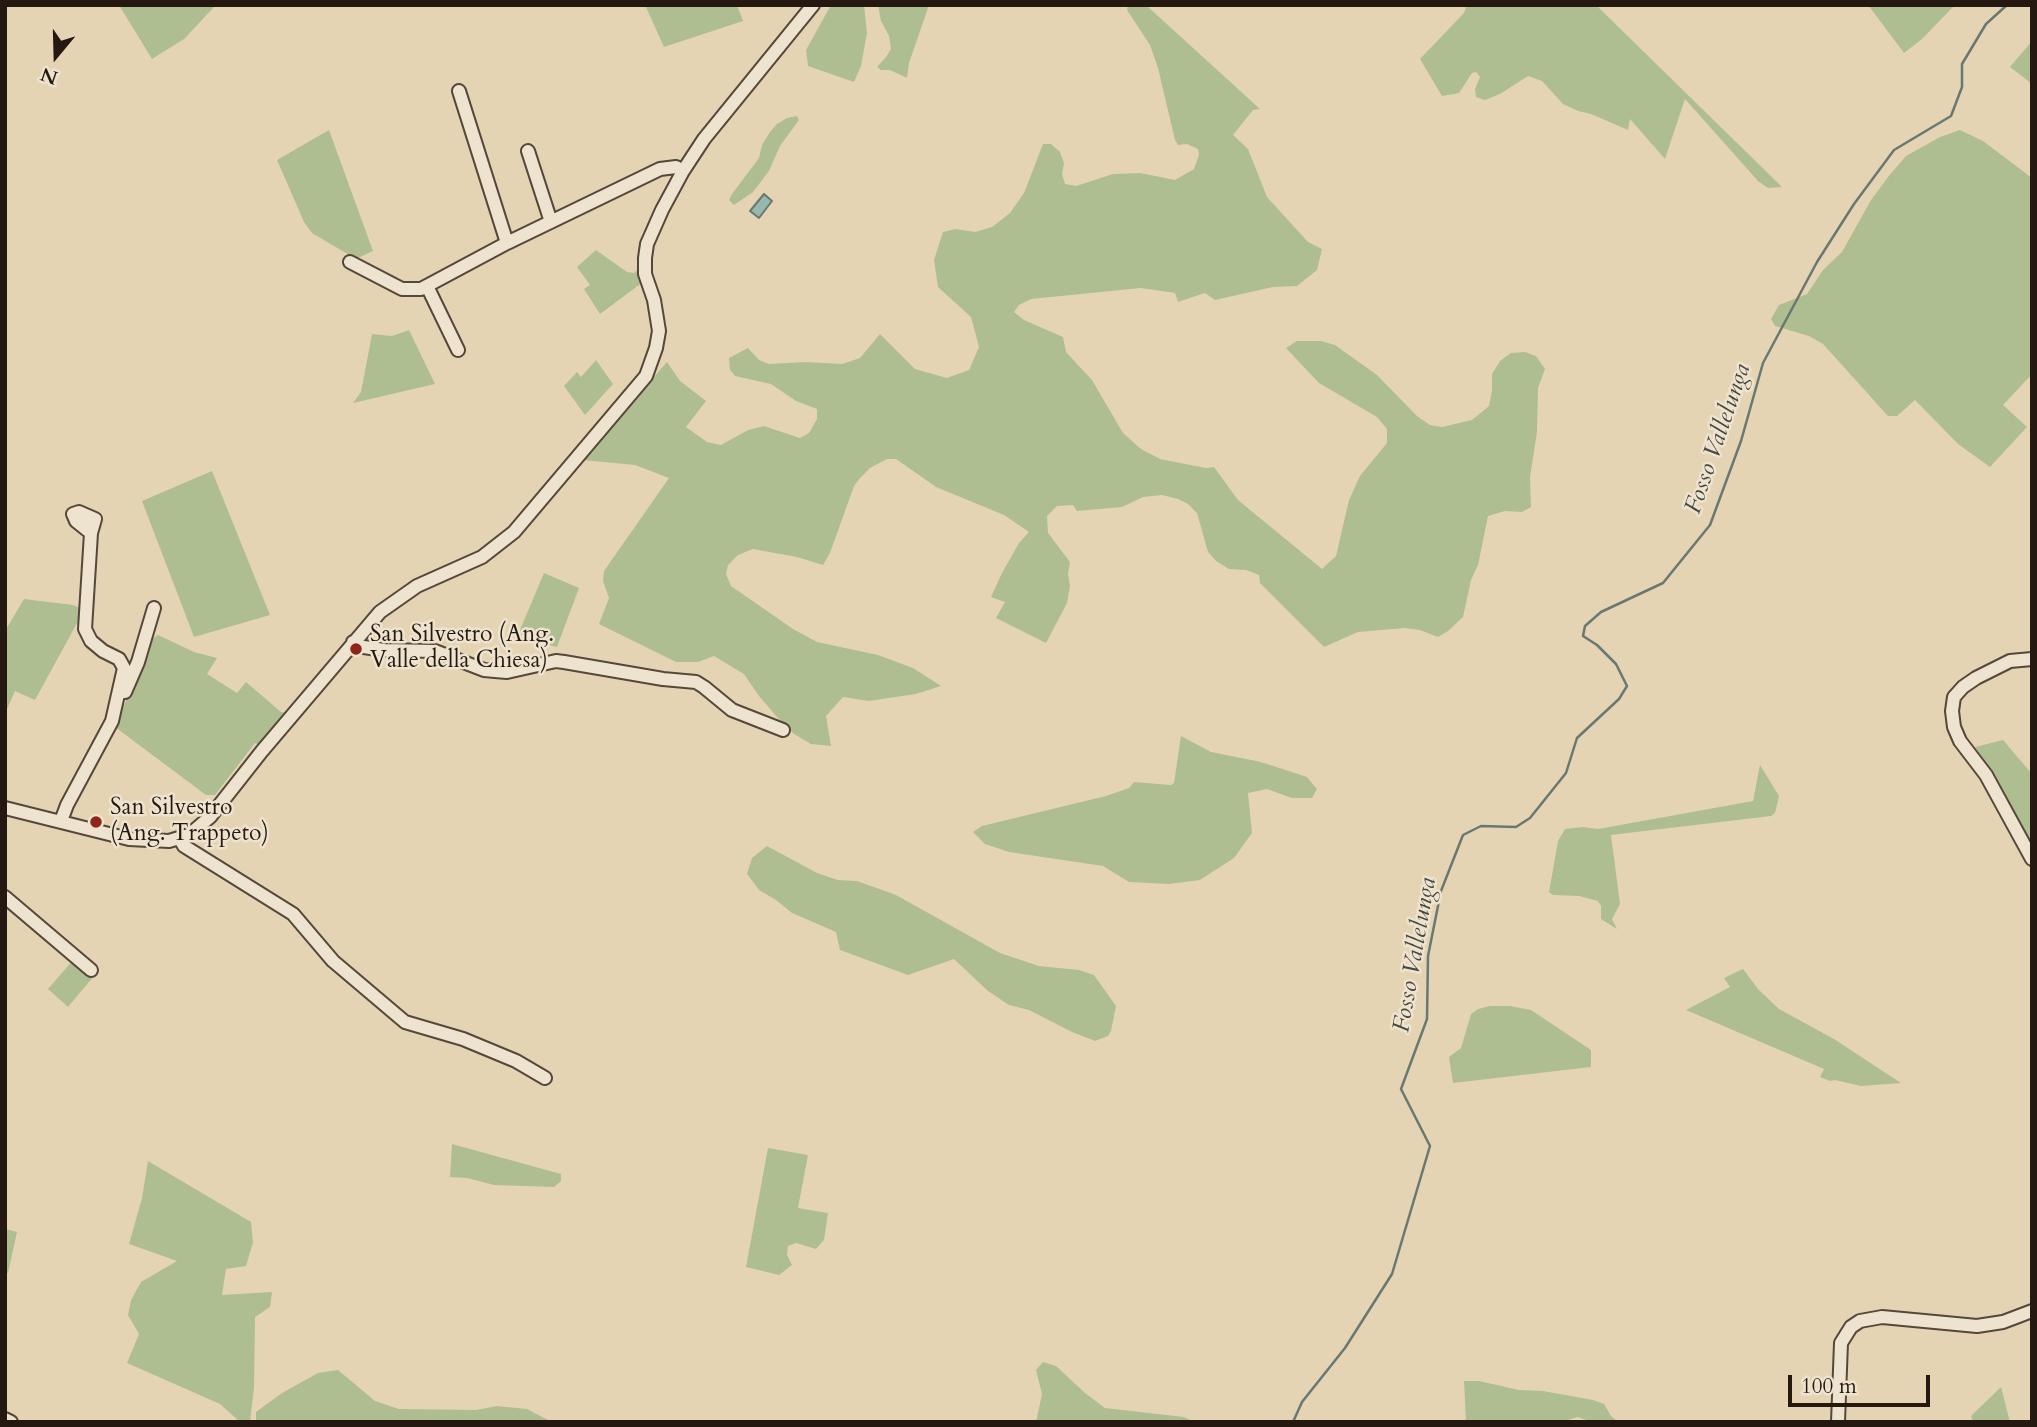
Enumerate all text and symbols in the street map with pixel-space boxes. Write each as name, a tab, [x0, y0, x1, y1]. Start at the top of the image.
north arrow	[21, 21, 91, 91]
text: N	[37, 61, 61, 91]
water label: Fosso Vallelunga	[1680, 360, 1758, 518]
place label: San Silvestro (Ang. Valle della Chiesa)	[370, 622, 554, 676]
marker: San Silvestro (Ang. Valle della Chiesa)	[348, 641, 364, 657]
place label: San Silvestro (Ang. Trappeto)	[110, 795, 269, 849]
marker: San Silvestro (Ang. Trappeto)	[88, 814, 104, 830]
water label: Fosso Vallelunga	[1388, 875, 1444, 1035]
scale bar	[1792, 1360, 1934, 1404]
text: 100 m	[1801, 1372, 1857, 1401]

